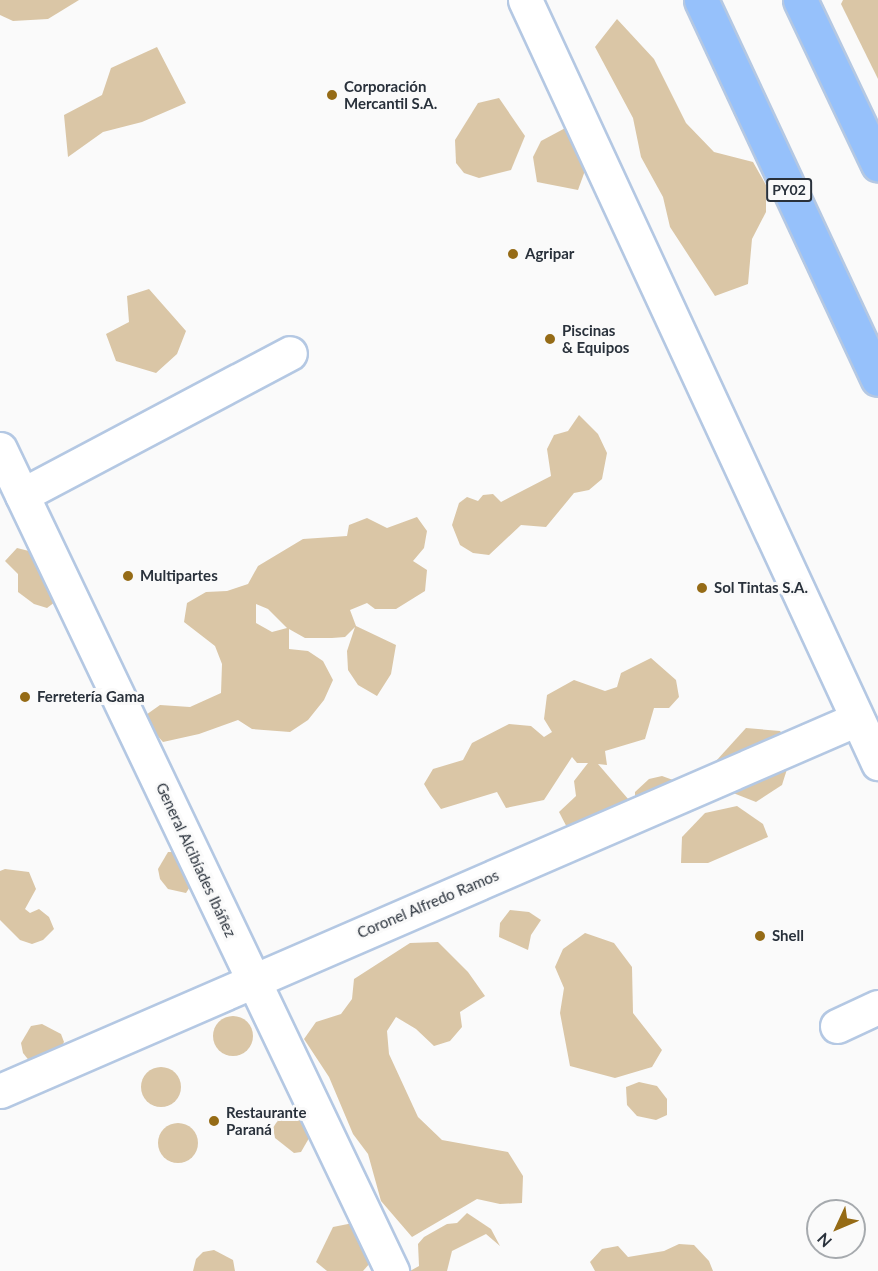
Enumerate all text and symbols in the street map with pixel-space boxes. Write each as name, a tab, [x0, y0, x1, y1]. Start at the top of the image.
place label: Corporación Mercantil S.A.	[344, 77, 437, 112]
marker: Corporación Mercantil S.A.	[325, 88, 339, 102]
road number: PY02	[765, 179, 813, 201]
place label: Agripar	[525, 245, 574, 263]
marker: Agripar	[506, 247, 520, 261]
place label: Piscinas & Equipos	[562, 321, 629, 356]
marker: Piscinas & Equipos	[543, 332, 557, 346]
place label: Multipartes	[140, 567, 218, 585]
marker: Multipartes	[121, 569, 135, 583]
place label: Sol Tintas S.A.	[714, 579, 808, 597]
marker: Sol Tintas S.A.	[695, 581, 709, 595]
place label: Ferretería Gama	[37, 688, 145, 706]
marker: Ferretería Gama	[18, 690, 32, 704]
street label: General Alcibíades Ibáñez	[152, 780, 240, 940]
street label: Coronel Alfredo Ramos	[354, 866, 502, 942]
place label: Shell	[772, 927, 804, 945]
marker: Shell	[753, 929, 767, 943]
place label: Restaurante Paraná	[226, 1103, 306, 1138]
marker: Restaurante Paraná	[207, 1114, 221, 1128]
north arrow	[806, 1199, 866, 1259]
text: N	[813, 1229, 835, 1252]

